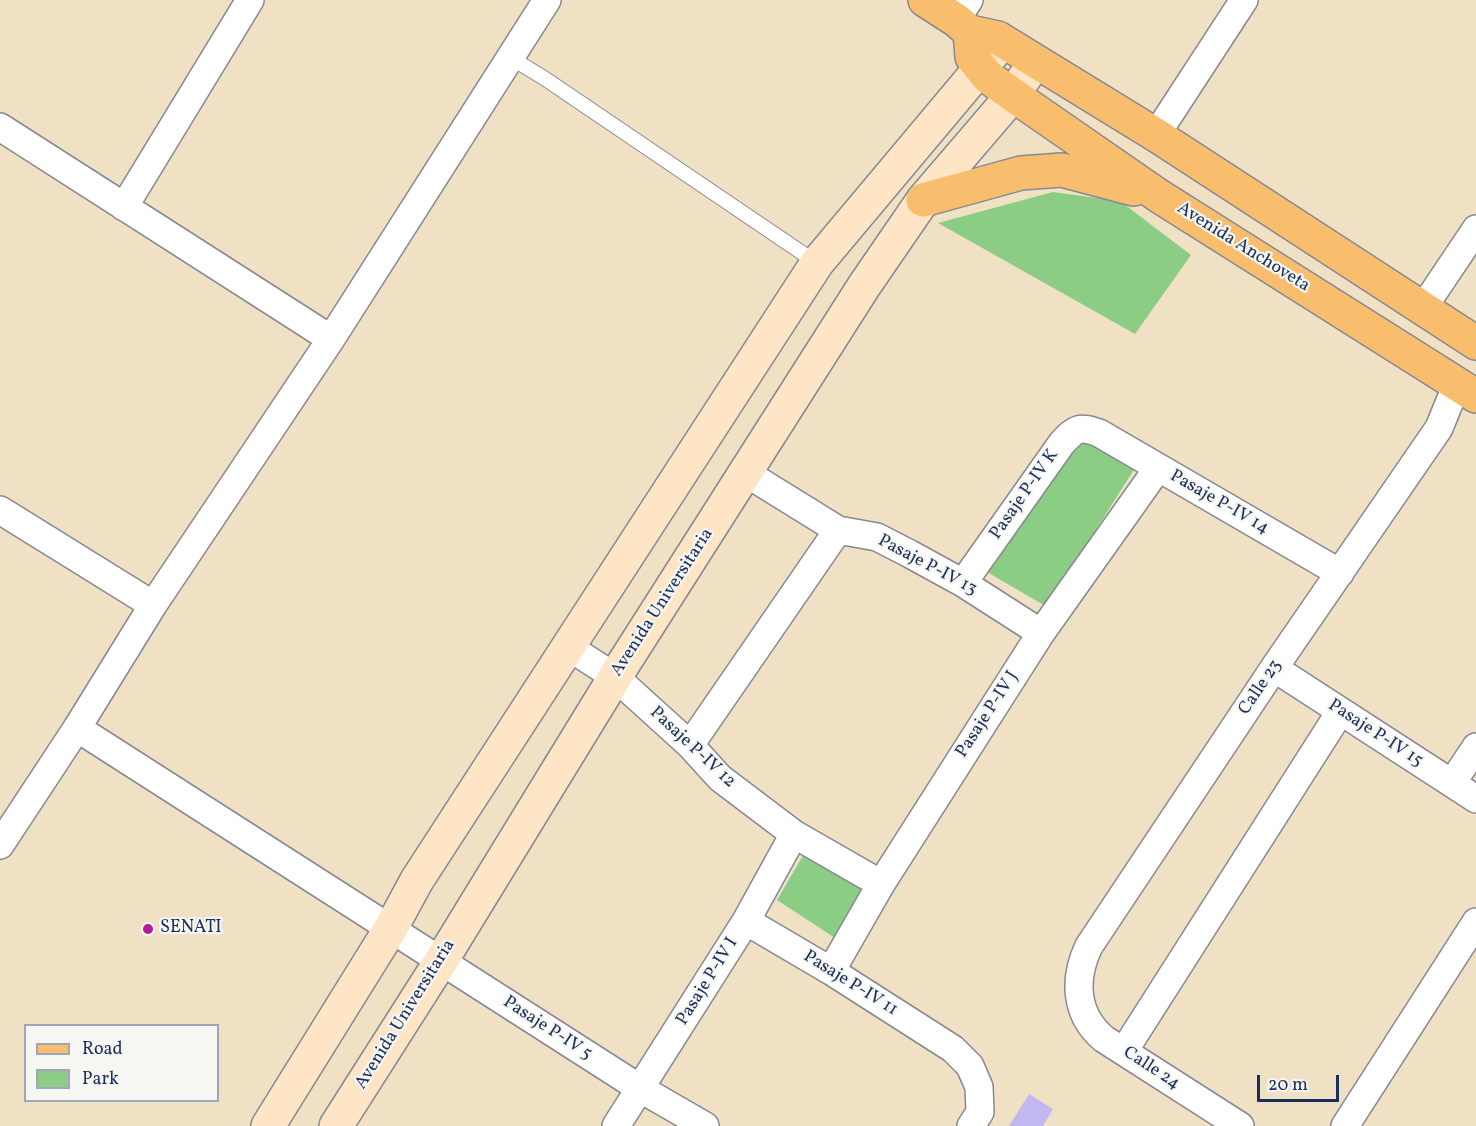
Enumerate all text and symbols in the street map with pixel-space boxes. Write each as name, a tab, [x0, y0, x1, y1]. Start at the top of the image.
street label: Avenida Anchoveta	[1173, 198, 1313, 298]
street label: Pasaje P-IV K	[986, 446, 1064, 544]
street label: Pasaje P-IV 14	[1166, 466, 1272, 540]
street label: Avenida Universitaria	[607, 525, 719, 681]
street label: Pasaje P-IV 13	[874, 531, 980, 601]
street label: Calle 23	[1235, 656, 1287, 720]
street label: Pasaje P-IV J	[952, 668, 1024, 762]
street label: Pasaje P-IV 15	[1324, 695, 1426, 773]
street label: Pasaje P-IV 12	[645, 703, 739, 793]
place label: SENATI	[160, 918, 222, 940]
marker: SENATI	[141, 922, 155, 936]
street label: Pasaje P-IV I	[672, 934, 744, 1030]
street label: Avenida Universitaria	[351, 936, 461, 1094]
street label: Pasaje P-IV 11	[799, 946, 901, 1022]
street label: Pasaje P-IV 5	[498, 992, 596, 1066]
legend	[24, 1024, 219, 1102]
text: Road	[82, 1037, 123, 1062]
street label: Calle 24	[1118, 1043, 1184, 1095]
scale bar	[1260, 1063, 1342, 1101]
text: Park	[82, 1067, 119, 1092]
text: 20 m	[1268, 1073, 1308, 1098]

